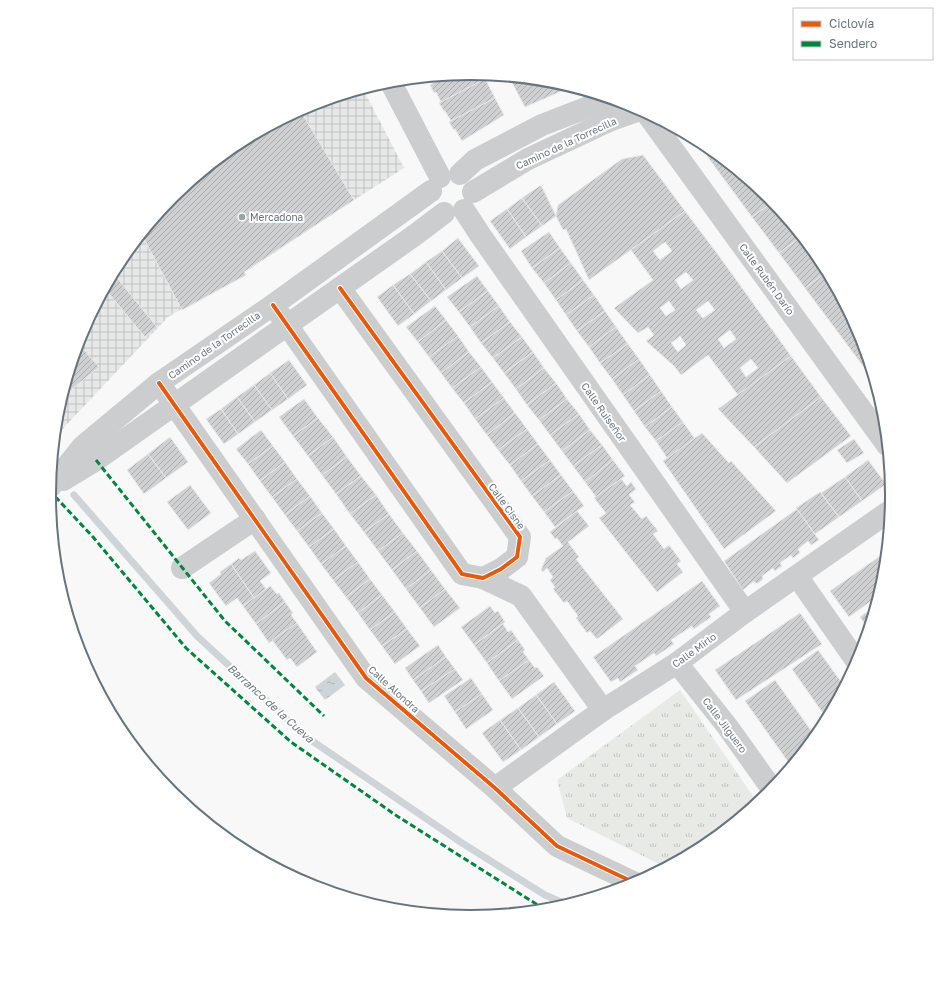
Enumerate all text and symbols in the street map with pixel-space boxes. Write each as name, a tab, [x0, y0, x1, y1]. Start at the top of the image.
legend	[793, 8, 933, 60]
text: Ciclovía	[829, 16, 874, 31]
text: Sendero	[829, 36, 877, 51]
street label: Camino de la Torrecilla	[514, 114, 618, 172]
place label: Mercadona	[250, 211, 303, 223]
marker: Mercadona	[237, 212, 247, 222]
street label: Calle Rubén Darío	[737, 241, 797, 317]
street label: Camino de la Torrecilla	[166, 309, 262, 381]
street label: Calle Ruiseñor	[579, 380, 629, 444]
street label: Calle Cisne	[486, 481, 528, 531]
street label: Calle Mirlo	[670, 630, 718, 670]
water label: Barranco de la Cueva	[225, 661, 317, 746]
street label: Calle Alondra	[366, 663, 422, 715]
street label: Calle Jilguero	[700, 695, 750, 755]

